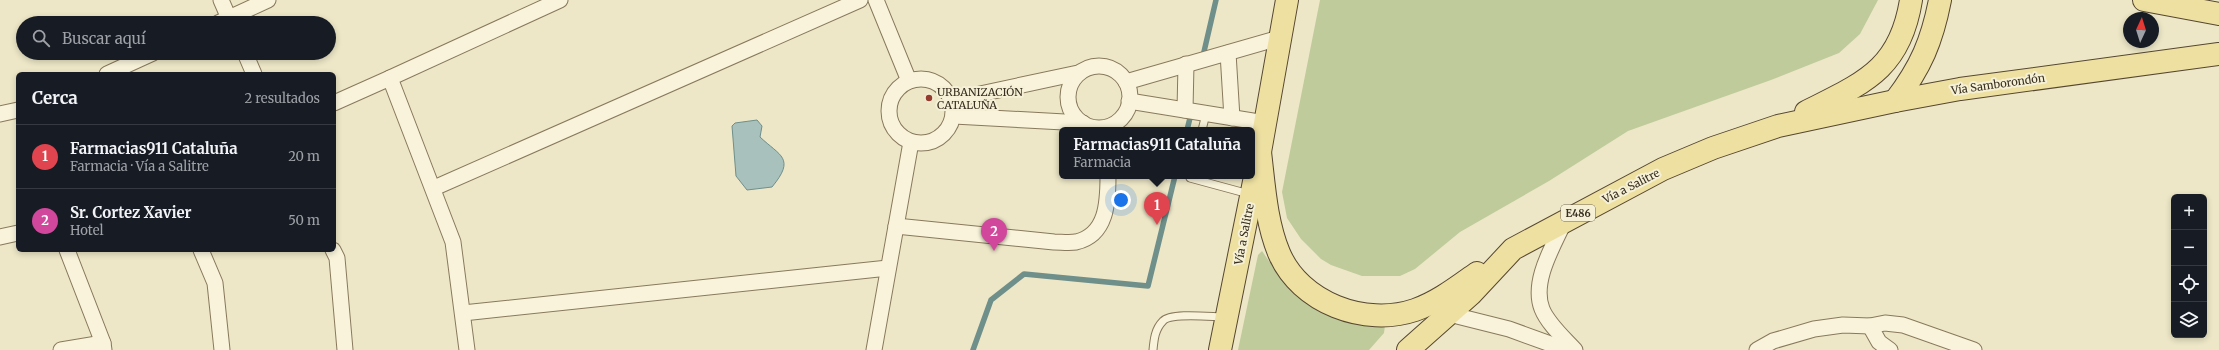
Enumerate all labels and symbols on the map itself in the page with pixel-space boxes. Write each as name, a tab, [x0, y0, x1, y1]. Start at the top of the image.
north arrow	[2123, 12, 2159, 48]
street label: Vía Samborondón	[1949, 70, 2047, 98]
place label: URBANIZACIÓN CATALUÑA	[937, 85, 1023, 112]
marker: URBANIZACIÓN CATALUÑA	[924, 93, 934, 103]
street label: Vía a Salitre	[1599, 166, 1662, 207]
your location	[1111, 190, 1131, 210]
pin: 1	[1144, 192, 1170, 225]
street label: Vía a Salitre	[1231, 202, 1257, 267]
road number: E486	[1561, 205, 1595, 221]
pin: 2	[981, 218, 1007, 251]

